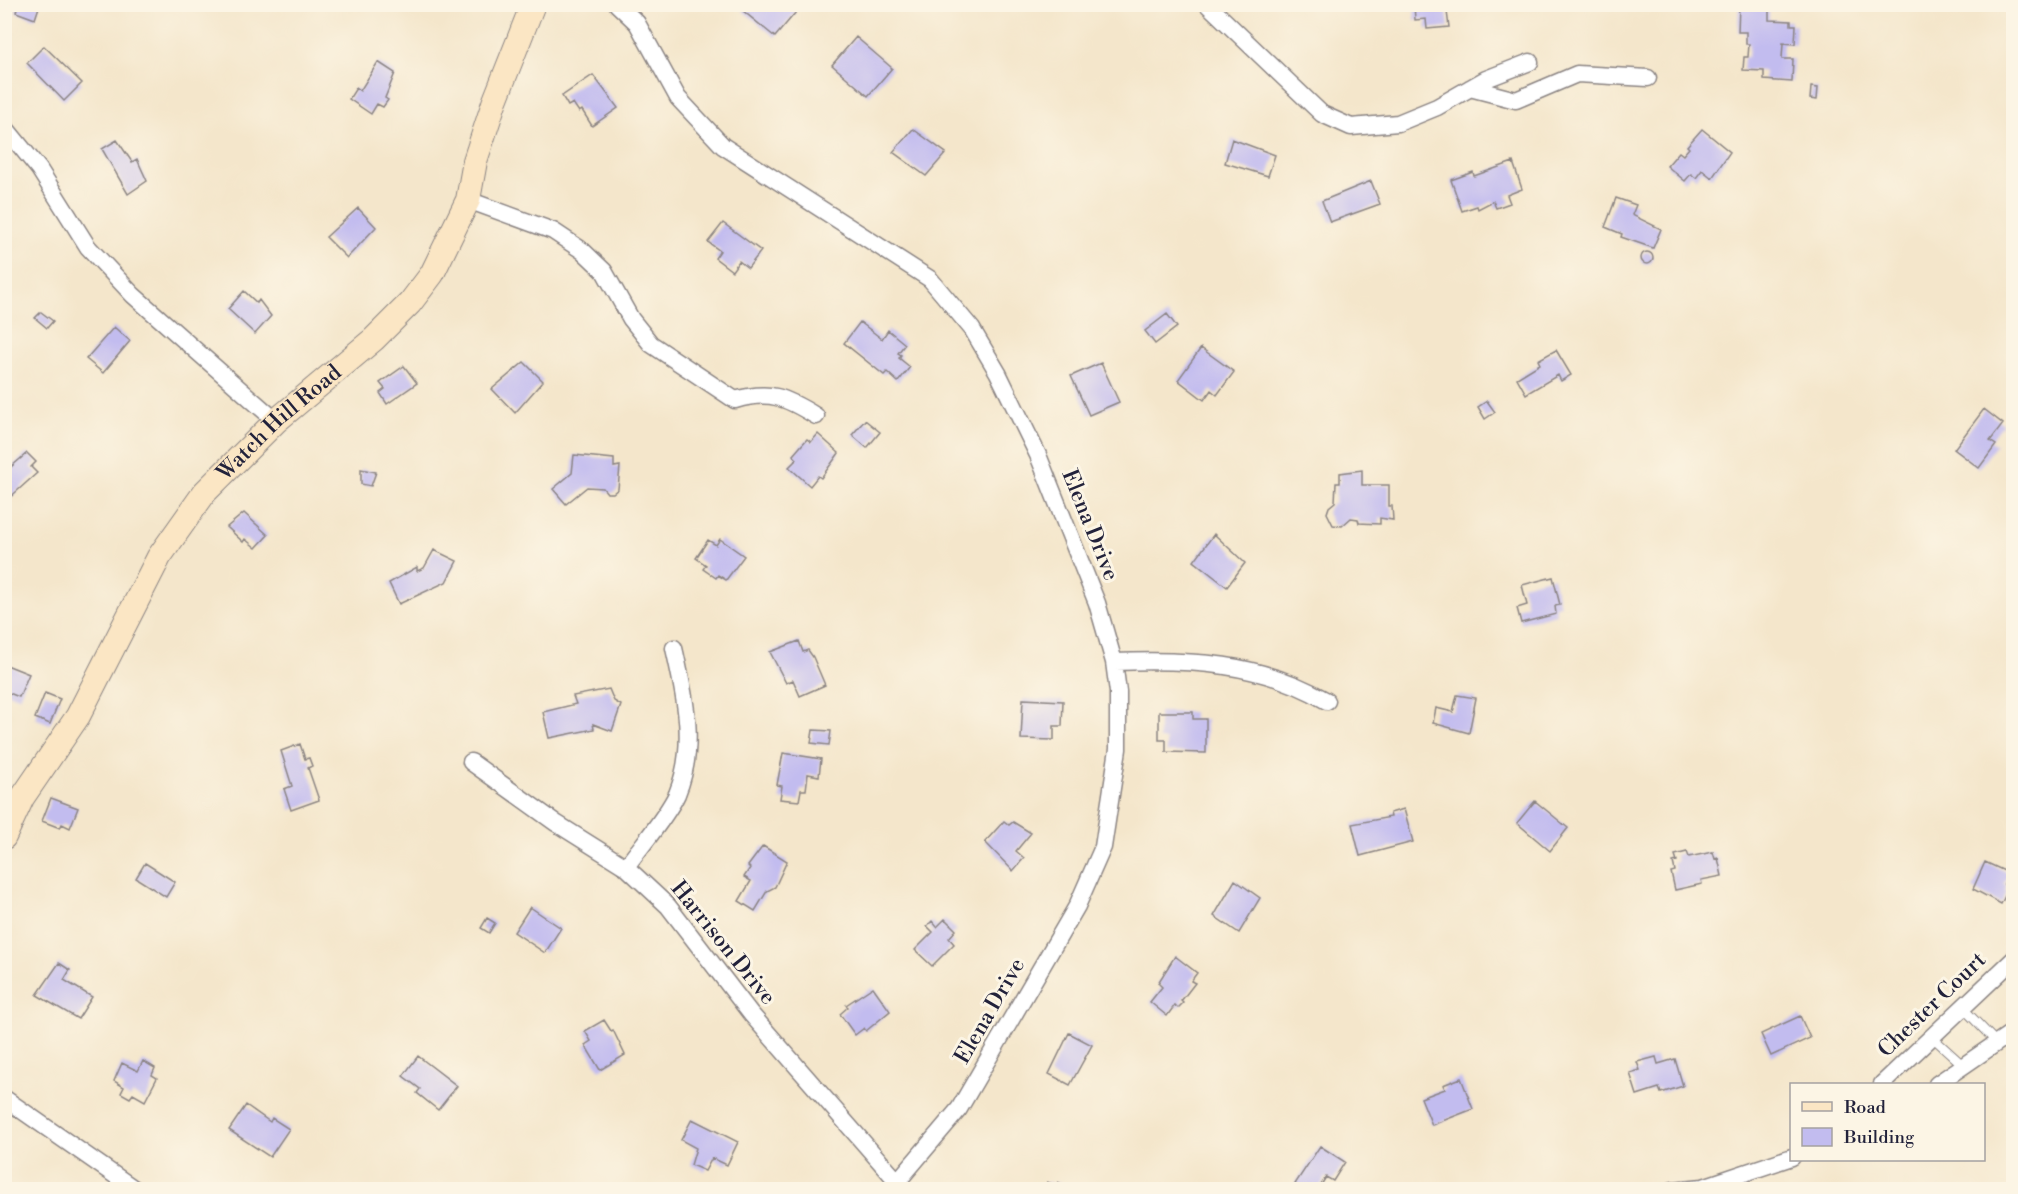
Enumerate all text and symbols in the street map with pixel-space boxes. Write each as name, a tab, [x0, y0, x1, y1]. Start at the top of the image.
street label: Watch Hill Road	[210, 358, 347, 487]
street label: Elena Drive	[1055, 465, 1125, 585]
street label: Harrison Drive	[665, 876, 781, 1010]
street label: Chester Court	[1872, 947, 1992, 1063]
street label: Elena Drive	[949, 953, 1031, 1069]
legend	[1790, 1083, 1985, 1161]
text: Road	[1844, 1096, 1887, 1119]
text: Building	[1843, 1126, 1915, 1149]

